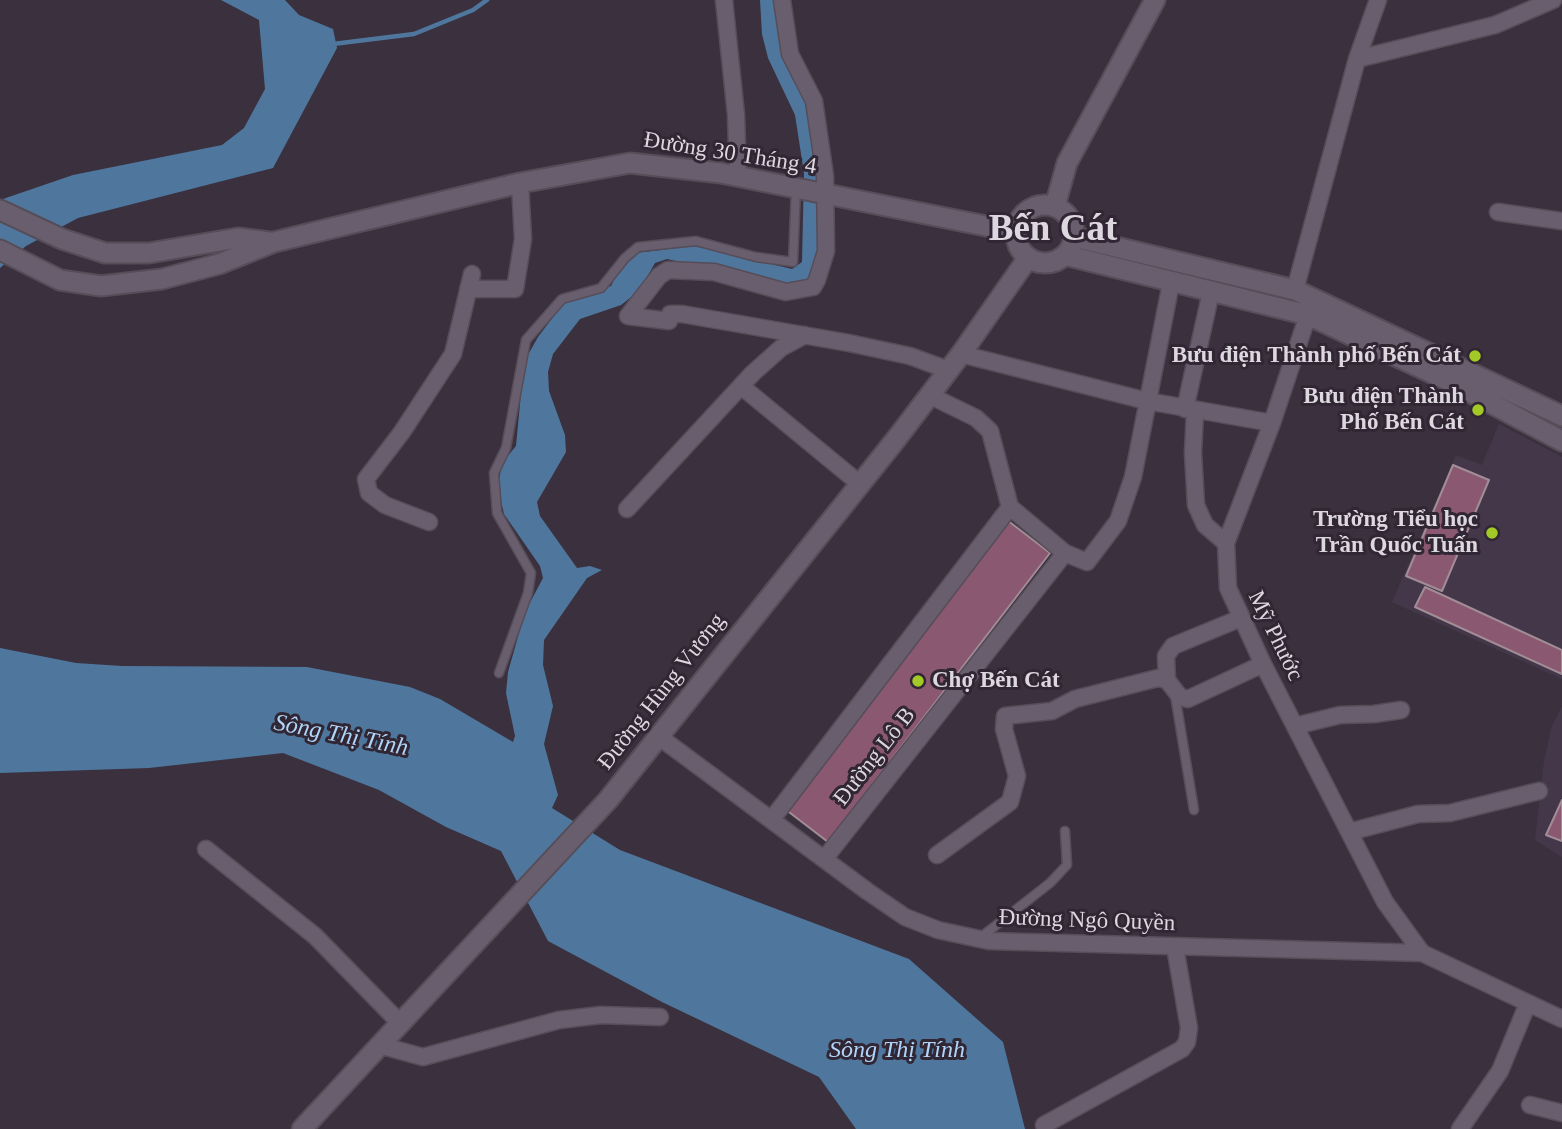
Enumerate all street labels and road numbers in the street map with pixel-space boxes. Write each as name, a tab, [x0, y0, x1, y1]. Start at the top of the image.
street label: Đường 30 Tháng 4	[642, 127, 818, 181]
street label: Mỹ Phước	[1241, 586, 1309, 686]
street label: Đường Hùng Vương	[592, 608, 732, 776]
street label: Đường Lô B	[828, 703, 922, 811]
street label: Đường Ngô Quyền	[998, 904, 1176, 938]

